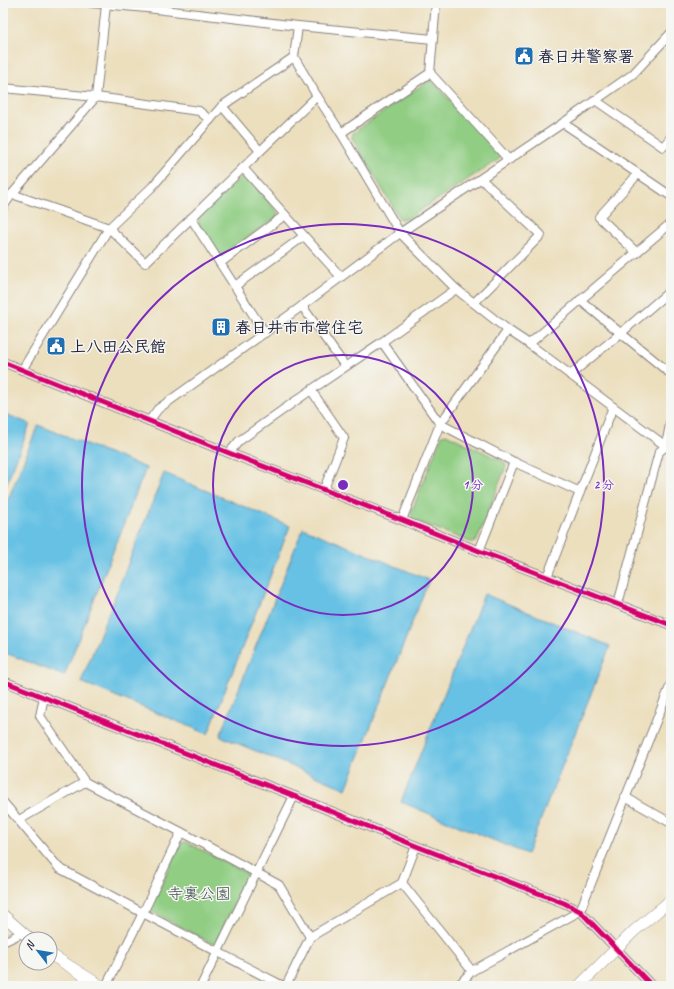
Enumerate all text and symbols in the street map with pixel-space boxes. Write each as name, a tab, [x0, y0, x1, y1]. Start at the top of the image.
public building icon: 春日井警察署	[513, 45, 535, 67]
place label: 春日井警察署	[538, 47, 634, 67]
building icon: 春日井市市営住宅	[210, 316, 232, 338]
place label: 春日井市市営住宅	[235, 318, 363, 338]
public building icon: 上八田公民館	[45, 335, 67, 357]
place label: 上八田公民館	[70, 337, 166, 357]
text: 1 分	[463, 477, 483, 493]
text: 2 分	[594, 477, 614, 493]
centre of rings	[336, 478, 350, 492]
park label: 寺裏公園	[167, 884, 231, 904]
north arrow	[18, 931, 58, 971]
text: N	[22, 937, 38, 952]

